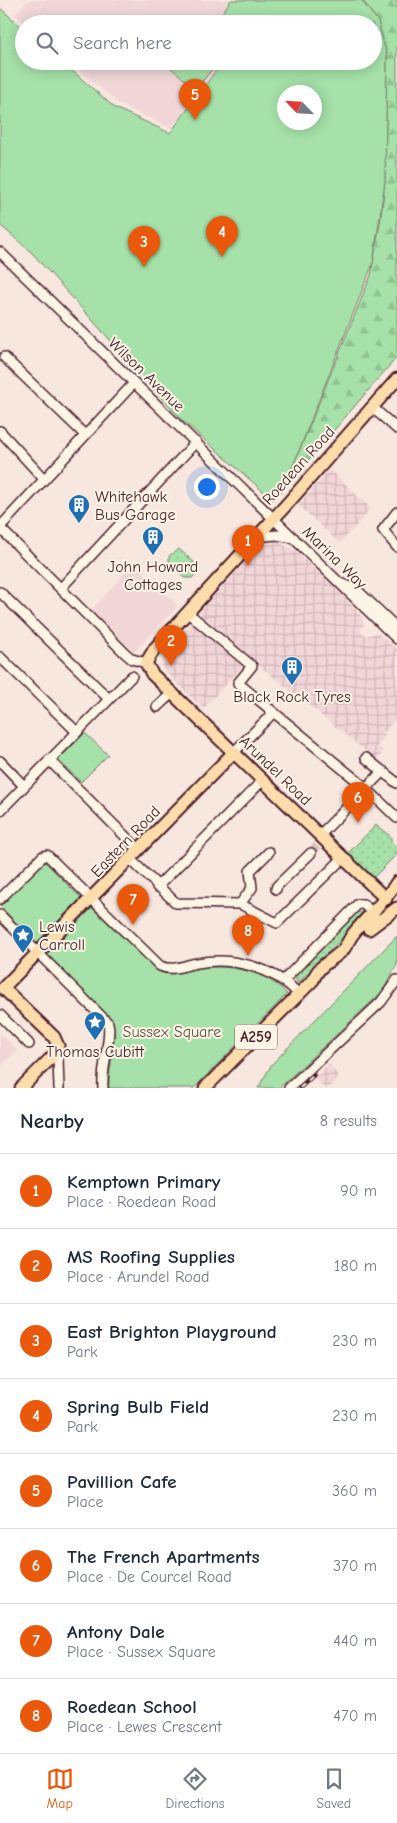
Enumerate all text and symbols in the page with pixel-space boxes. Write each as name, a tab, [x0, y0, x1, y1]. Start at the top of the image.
search box	[15, 15, 382, 70]
icon: search	[33, 29, 61, 57]
text: Search here	[73, 32, 172, 54]
pin: 5	[179, 79, 211, 120]
north arrow	[277, 85, 322, 130]
pin: 4	[206, 216, 238, 257]
pin: 3	[128, 226, 160, 267]
street label: Wilson Avenue	[104, 334, 188, 416]
street label: Roedean Road	[259, 423, 339, 509]
your location	[194, 474, 220, 500]
place label: Whitehawk Bus Garage	[95, 488, 176, 524]
building icon: Whitehawk Bus Garage	[67, 493, 91, 524]
street label: Marina Way	[298, 523, 371, 593]
building icon: John Howard Cottages	[141, 525, 165, 556]
pin: 1	[232, 525, 264, 566]
place label: John Howard Cottages	[108, 558, 198, 594]
pin: 2	[155, 625, 187, 666]
building icon: Black Rock Tyres	[280, 655, 304, 686]
place label: Black Rock Tyres	[233, 688, 351, 706]
street label: Arundel Road	[236, 732, 315, 809]
pin: 6	[342, 782, 374, 823]
street label: Eastern Road	[87, 802, 164, 881]
pin: 7	[117, 884, 149, 925]
pin: 8	[232, 915, 264, 956]
place label: Lewis Carroll	[39, 918, 85, 954]
place icon: Lewis Carroll	[11, 923, 35, 954]
place icon: Thomas Cubitt	[83, 1010, 107, 1041]
park label: Sussex Square	[123, 1023, 221, 1041]
road number: A259	[235, 1024, 277, 1050]
place label: Thomas Cubitt	[46, 1043, 145, 1061]
text: Nearby	[20, 1109, 84, 1133]
text: 8 results	[320, 1112, 377, 1130]
text: Kemptown Primary	[67, 1171, 220, 1193]
text: 1	[33, 1182, 39, 1200]
text: 90 m	[340, 1182, 377, 1200]
text: Place · Roedean Road	[67, 1193, 216, 1211]
text: MS Roofing Supplies	[67, 1246, 235, 1268]
text: 2	[32, 1257, 40, 1275]
text: 180 m	[334, 1257, 377, 1275]
text: Place · Arundel Road	[67, 1268, 210, 1286]
text: East Brighton Playground	[67, 1321, 277, 1343]
text: 3	[32, 1332, 40, 1350]
text: 230 m	[332, 1332, 377, 1350]
text: Park	[67, 1343, 98, 1361]
text: Spring Bulb Field	[67, 1396, 209, 1418]
text: 4	[32, 1407, 40, 1425]
text: 230 m	[332, 1407, 377, 1425]
text: Park	[67, 1418, 98, 1436]
text: Pavillion Cafe	[67, 1471, 176, 1493]
text: 5	[32, 1482, 40, 1500]
text: 360 m	[332, 1482, 377, 1500]
text: Place	[67, 1493, 103, 1511]
text: The French Apartments	[67, 1546, 260, 1568]
text: 6	[32, 1557, 40, 1575]
text: 370 m	[333, 1557, 377, 1575]
text: Place · De Courcel Road	[67, 1568, 232, 1586]
text: Antony Dale	[67, 1621, 165, 1643]
text: 7	[32, 1632, 40, 1650]
text: 440 m	[333, 1632, 377, 1650]
text: Place · Sussex Square	[67, 1643, 216, 1661]
text: Roedean School	[67, 1696, 197, 1718]
text: 8	[32, 1707, 40, 1725]
text: 470 m	[333, 1707, 377, 1725]
text: Place · Lewes Crescent	[67, 1718, 222, 1736]
tab: Map	[46, 1765, 74, 1812]
tab: Directions	[165, 1765, 225, 1812]
tab: Saved	[316, 1765, 351, 1812]

